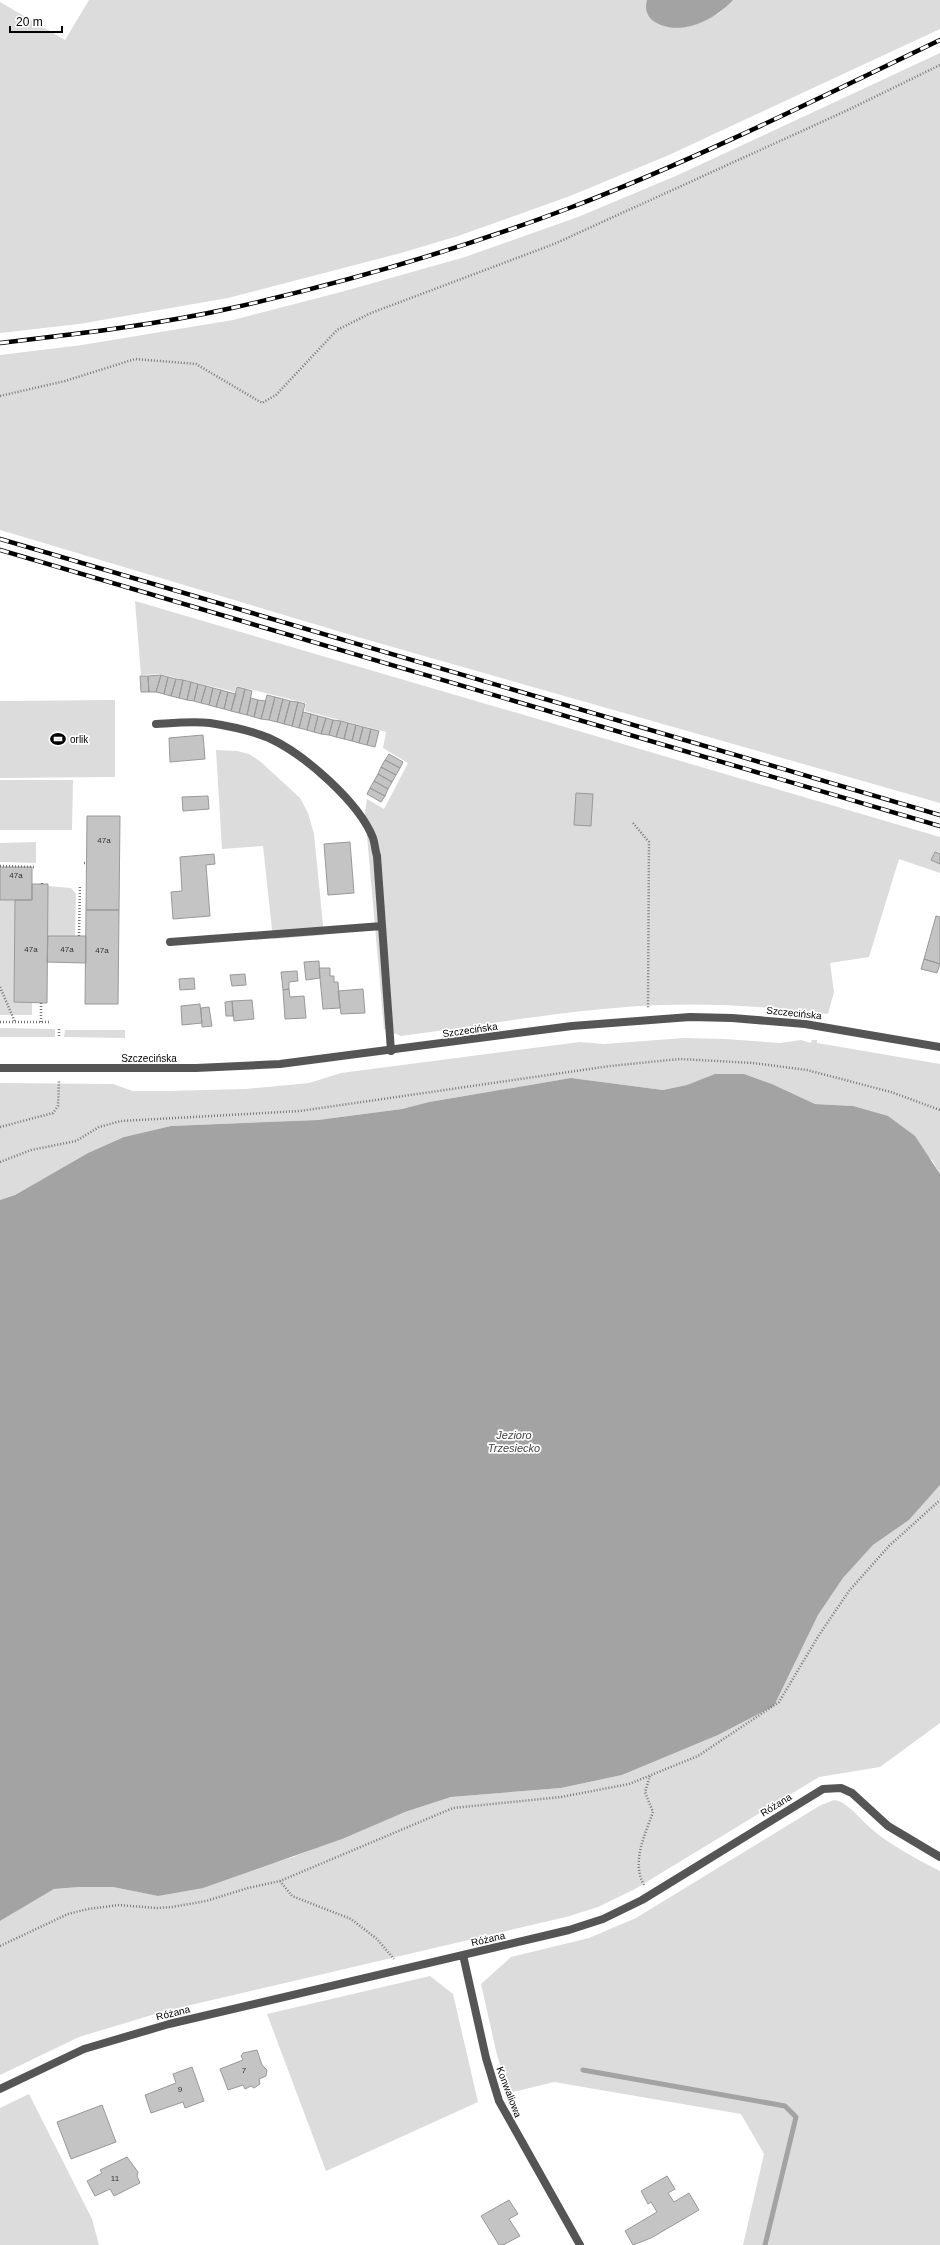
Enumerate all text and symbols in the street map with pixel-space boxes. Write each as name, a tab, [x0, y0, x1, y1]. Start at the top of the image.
scale bar	[10, 8, 62, 34]
text: 20 m	[16, 15, 43, 29]
sports icon: orlik	[49, 730, 67, 748]
place label: orlik	[70, 734, 89, 745]
house number: 47a	[97, 836, 111, 845]
house number: 47a	[9, 871, 23, 880]
house number: 47a	[24, 945, 38, 954]
house number: 47a	[60, 945, 74, 954]
house number: 47a	[95, 946, 109, 955]
street label: Szczecińska	[766, 1005, 823, 1021]
street label: Szczecińska	[442, 1021, 499, 1039]
street label: Szczecińska	[121, 1053, 177, 1064]
water label: Jezioro Trzesiecko	[488, 1429, 540, 1454]
street label: Różana	[758, 1791, 794, 1819]
street label: Różana	[470, 1930, 506, 1948]
street label: Różana	[155, 2003, 191, 2023]
street label: Konwaliowa	[494, 2065, 524, 2119]
house number: 7	[242, 2066, 247, 2075]
house number: 9	[178, 2085, 183, 2094]
house number: 11	[111, 2174, 120, 2183]

